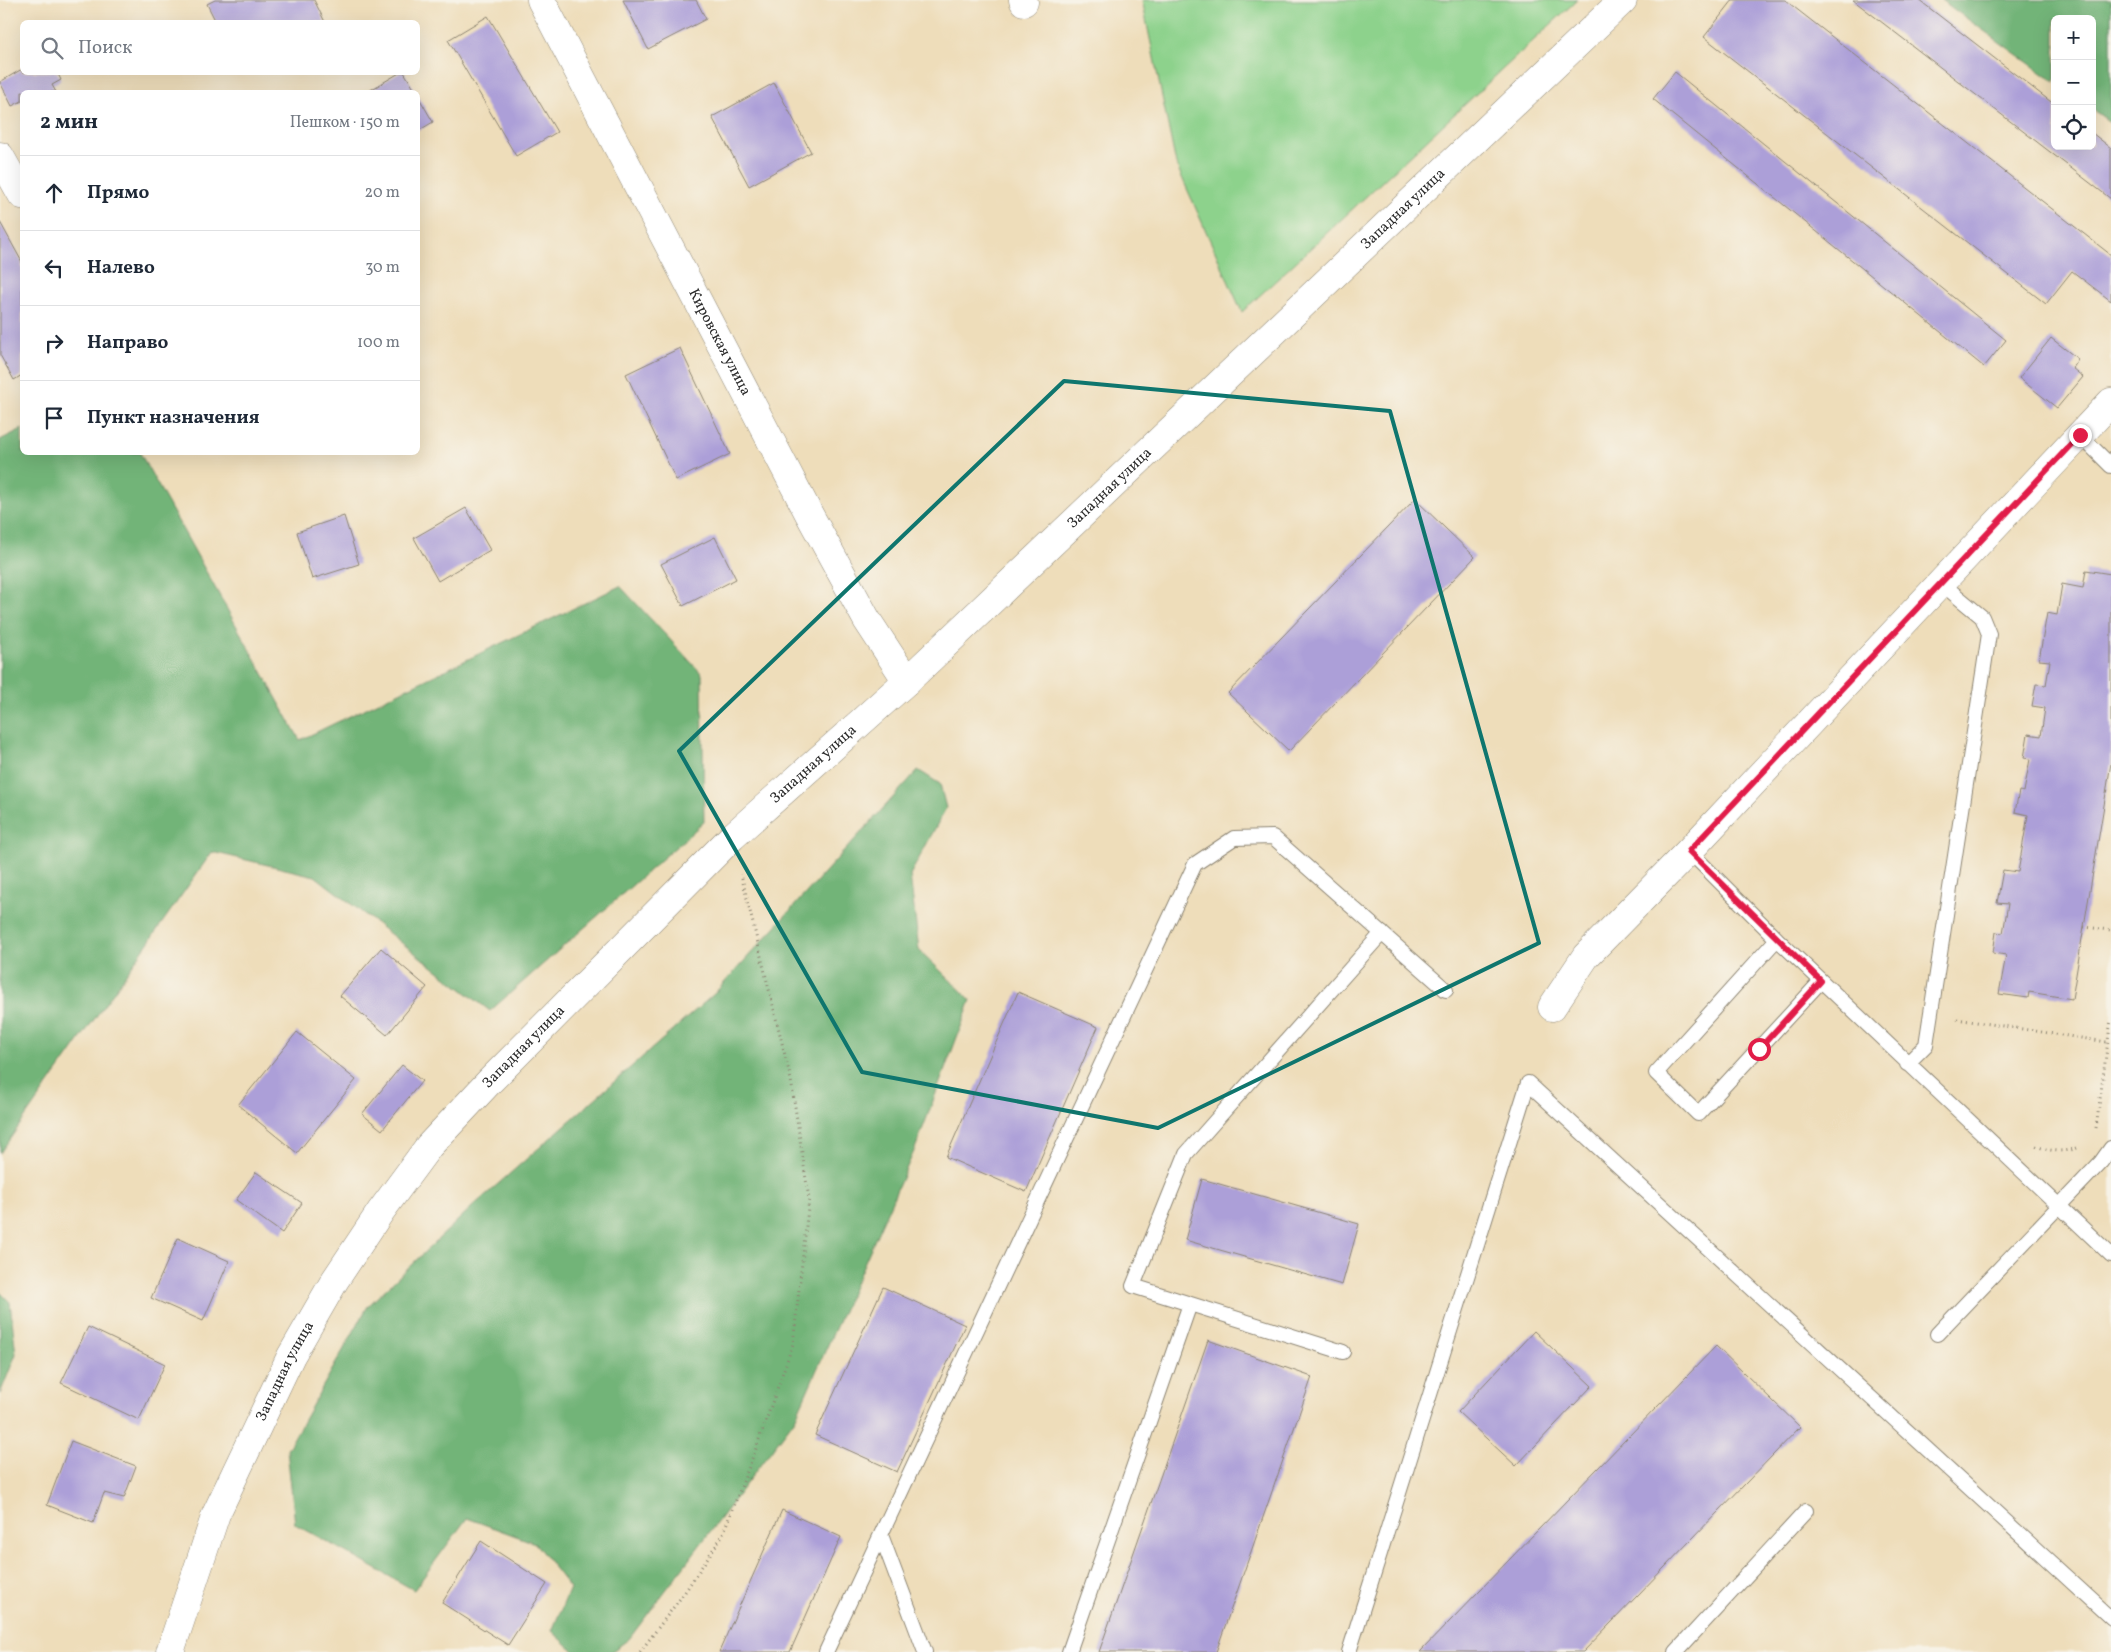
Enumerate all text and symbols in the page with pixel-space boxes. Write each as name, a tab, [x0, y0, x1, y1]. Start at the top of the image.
map controls	[2051, 15, 2096, 150]
button: +	[2051, 15, 2096, 60]
search box	[20, 20, 420, 75]
icon: search	[38, 34, 66, 62]
text: Поиск	[78, 35, 132, 61]
button: −	[2051, 60, 2096, 105]
button: locate	[2051, 105, 2096, 150]
text: 2 мин	[40, 108, 98, 137]
text: Пешком · 150 m	[290, 112, 400, 134]
street label: Западная улица	[1356, 164, 1450, 254]
icon: ahead	[40, 179, 68, 207]
text: Прямо	[87, 180, 149, 206]
text: 20 m	[365, 182, 400, 204]
icon: left	[40, 254, 68, 282]
text: Налево	[87, 255, 155, 281]
text: 30 m	[365, 257, 400, 279]
street label: Кировская улица	[683, 285, 756, 399]
icon: right	[40, 329, 68, 357]
text: Направо	[87, 330, 169, 356]
text: 100 m	[357, 332, 400, 354]
icon: arrive	[40, 404, 68, 432]
text: Пункт назначения	[87, 405, 260, 431]
route end	[2069, 424, 2092, 447]
street label: Западная улица	[1063, 443, 1157, 534]
street label: Западная улица	[766, 720, 861, 809]
street label: Западная улица	[478, 1001, 570, 1093]
route start	[1748, 1038, 1771, 1061]
street label: Западная улица	[251, 1317, 319, 1425]

